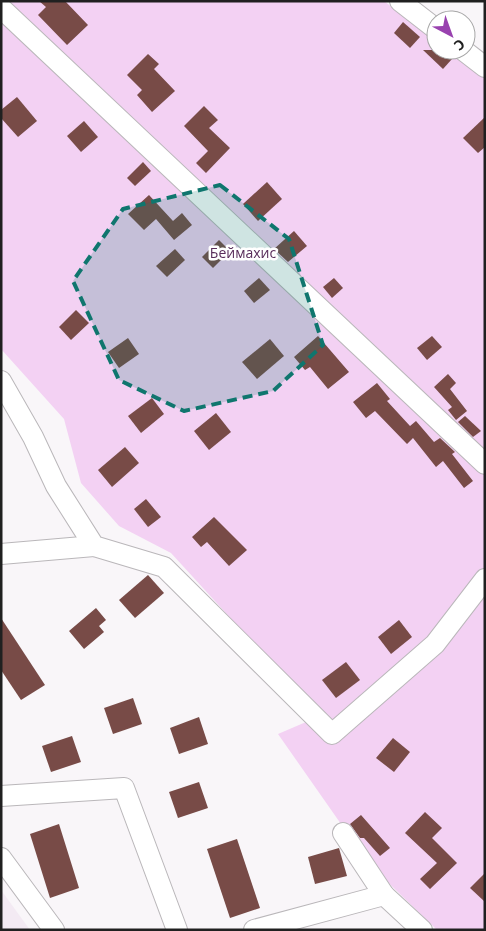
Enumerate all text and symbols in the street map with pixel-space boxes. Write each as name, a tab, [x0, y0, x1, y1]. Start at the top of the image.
north arrow	[426, 10, 476, 60]
text: С	[450, 35, 469, 55]
park label: Беймахис	[210, 243, 276, 262]

